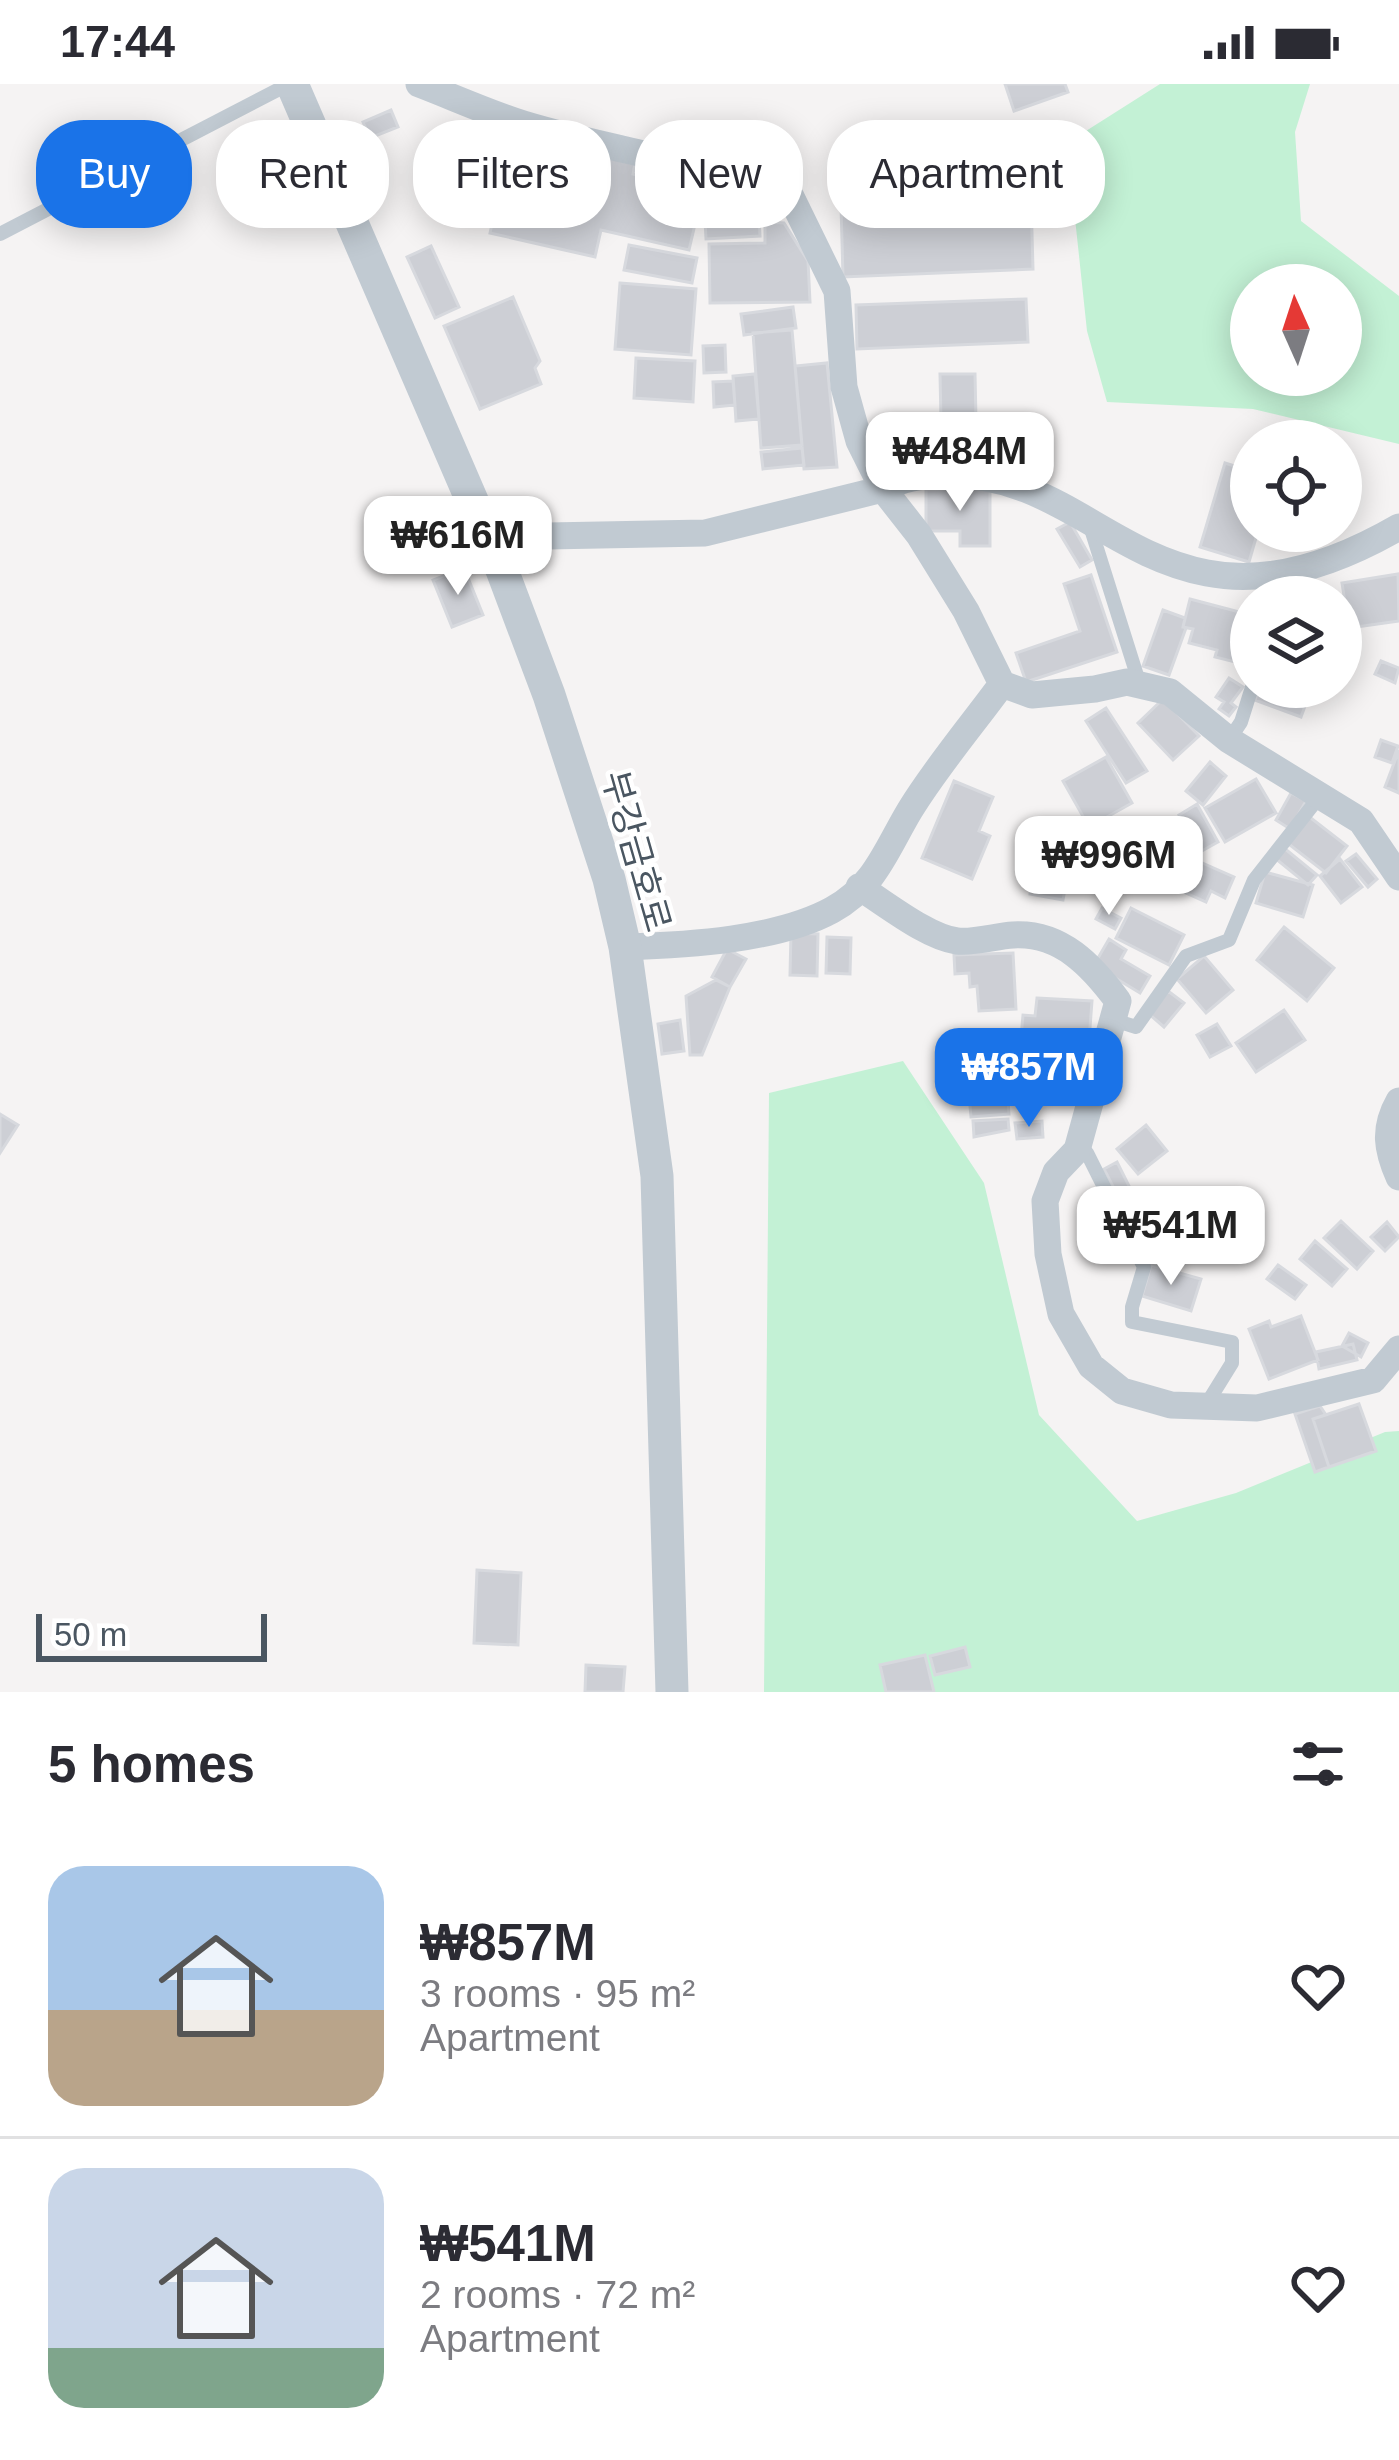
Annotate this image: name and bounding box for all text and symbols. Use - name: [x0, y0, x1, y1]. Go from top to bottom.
- text: 17:44: [60, 16, 175, 67]
- chip: Buy: [36, 120, 192, 228]
- chip: Rent: [216, 120, 389, 228]
- chip: Filters: [413, 120, 611, 228]
- chip: New: [635, 120, 803, 228]
- chip: Apartment: [827, 120, 1105, 228]
- north arrow: [1230, 264, 1362, 396]
- map controls: [1230, 264, 1362, 708]
- pin: ₩484M: [876, 412, 1044, 514]
- button: locate: [1230, 420, 1362, 552]
- text: ₩484M: [893, 429, 1027, 472]
- pin: ₩616M: [374, 496, 542, 598]
- text: ₩616M: [391, 513, 525, 556]
- button: layers: [1230, 576, 1362, 708]
- street label: 부강금호로: [594, 766, 679, 936]
- pin: ₩996M: [1025, 816, 1193, 918]
- text: ₩996M: [1042, 833, 1176, 876]
- pin: ₩857M: [945, 1028, 1113, 1130]
- text: ₩857M: [962, 1045, 1096, 1088]
- pin: ₩541M: [1087, 1186, 1255, 1288]
- text: ₩541M: [1104, 1203, 1238, 1246]
- scale bar: [36, 1608, 267, 1661]
- text: 50 m: [54, 1616, 127, 1653]
- icon: filters: [1285, 1731, 1351, 1797]
- text: 5 homes: [48, 1736, 255, 1793]
- icon: home: [144, 1914, 288, 2058]
- text: ₩857M: [420, 1914, 596, 1971]
- icon: heart: [1285, 1953, 1351, 2019]
- text: 3 rooms · 95 m²: [420, 1972, 695, 2015]
- text: Apartment: [420, 2016, 600, 2059]
- text: ₩541M: [420, 2215, 596, 2272]
- icon: home: [144, 2216, 288, 2360]
- icon: heart: [1285, 2255, 1351, 2321]
- text: 2 rooms · 72 m²: [420, 2273, 695, 2316]
- text: Apartment: [420, 2317, 600, 2360]

